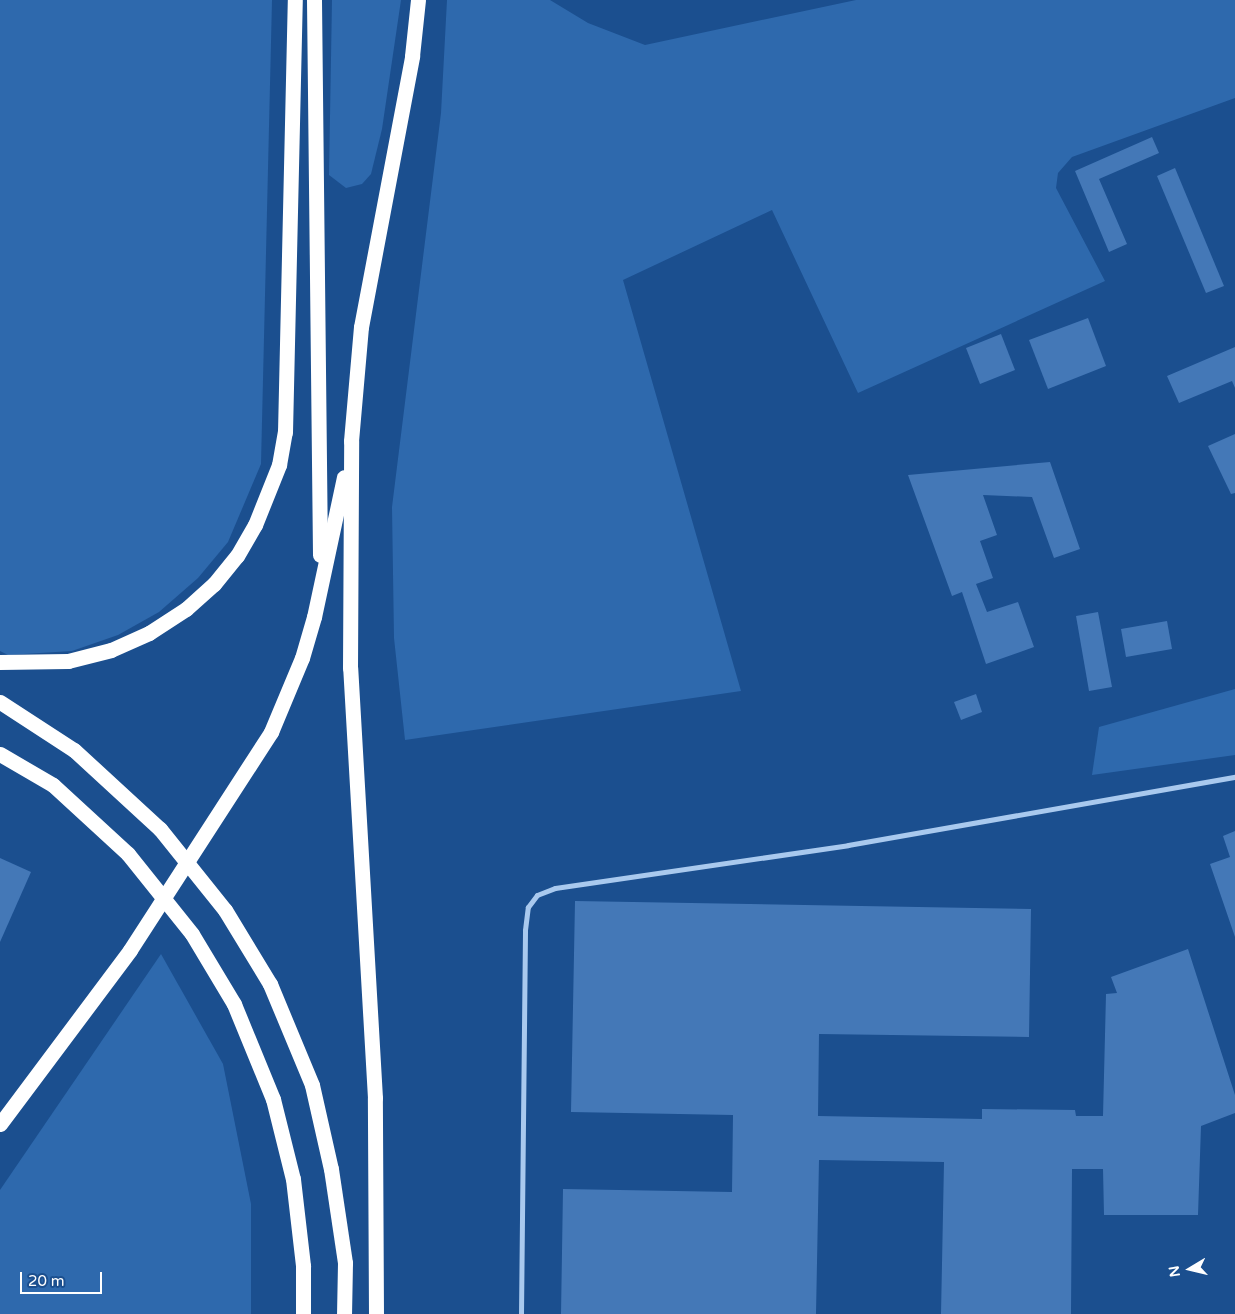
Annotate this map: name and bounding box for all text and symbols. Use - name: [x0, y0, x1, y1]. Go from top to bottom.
- north arrow: [1165, 1244, 1215, 1294]
- scale bar: [22, 1262, 105, 1294]
- text: N: [1165, 1265, 1184, 1278]
- text: 20 m: [28, 1272, 65, 1290]

